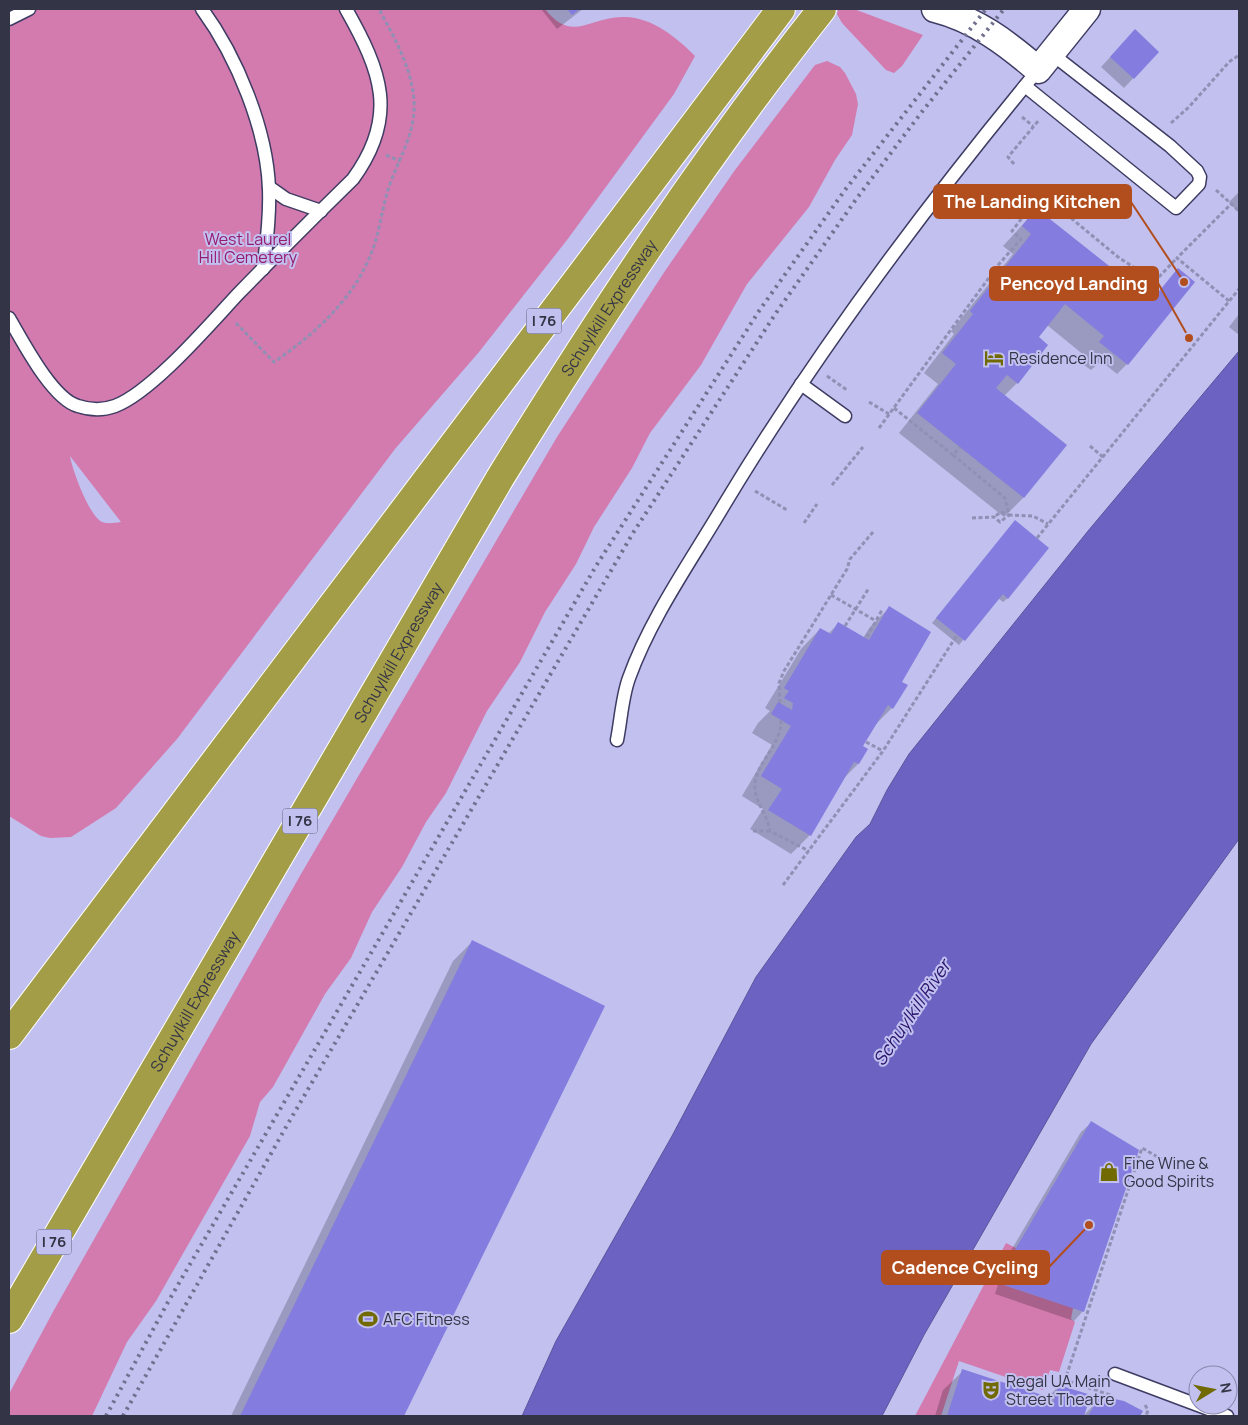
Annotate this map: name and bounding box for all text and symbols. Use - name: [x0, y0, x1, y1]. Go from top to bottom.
- callout: The Landing Kitchen: [934, 185, 1131, 218]
- text: The Landing Kitchen: [943, 189, 1121, 213]
- park label: West Laurel Hill Cemetery: [199, 228, 298, 268]
- street label: Schuylkill Expressway: [556, 234, 662, 380]
- callout: Pencoyd Landing: [990, 267, 1158, 300]
- text: Pencoyd Landing: [1000, 271, 1148, 295]
- road number: I 76: [526, 308, 562, 334]
- hotel icon: Residence Inn: [983, 347, 1005, 369]
- place label: Residence Inn: [1009, 347, 1113, 369]
- street label: Schuylkill Expressway: [349, 577, 448, 727]
- road number: I 76: [282, 808, 318, 834]
- street label: Schuylkill Expressway: [145, 926, 245, 1076]
- water label: Schuylkill River: [867, 953, 957, 1070]
- place label: Fine Wine & Good Spirits: [1124, 1152, 1214, 1192]
- shop icon: Fine Wine & Good Spirits: [1098, 1161, 1120, 1183]
- road number: I 76: [36, 1230, 72, 1254]
- callout: Cadence Cycling: [882, 1251, 1049, 1284]
- text: Cadence Cycling: [892, 1255, 1038, 1279]
- sports icon: AFC Fitness: [357, 1308, 379, 1330]
- place label: AFC Fitness: [383, 1308, 470, 1330]
- north arrow: [1188, 1365, 1238, 1415]
- place label: Regal UA Main Street Theatre: [1006, 1370, 1115, 1410]
- theatre icon: Regal UA Main Street Theatre: [980, 1379, 1002, 1401]
- text: N: [1216, 1381, 1237, 1394]

